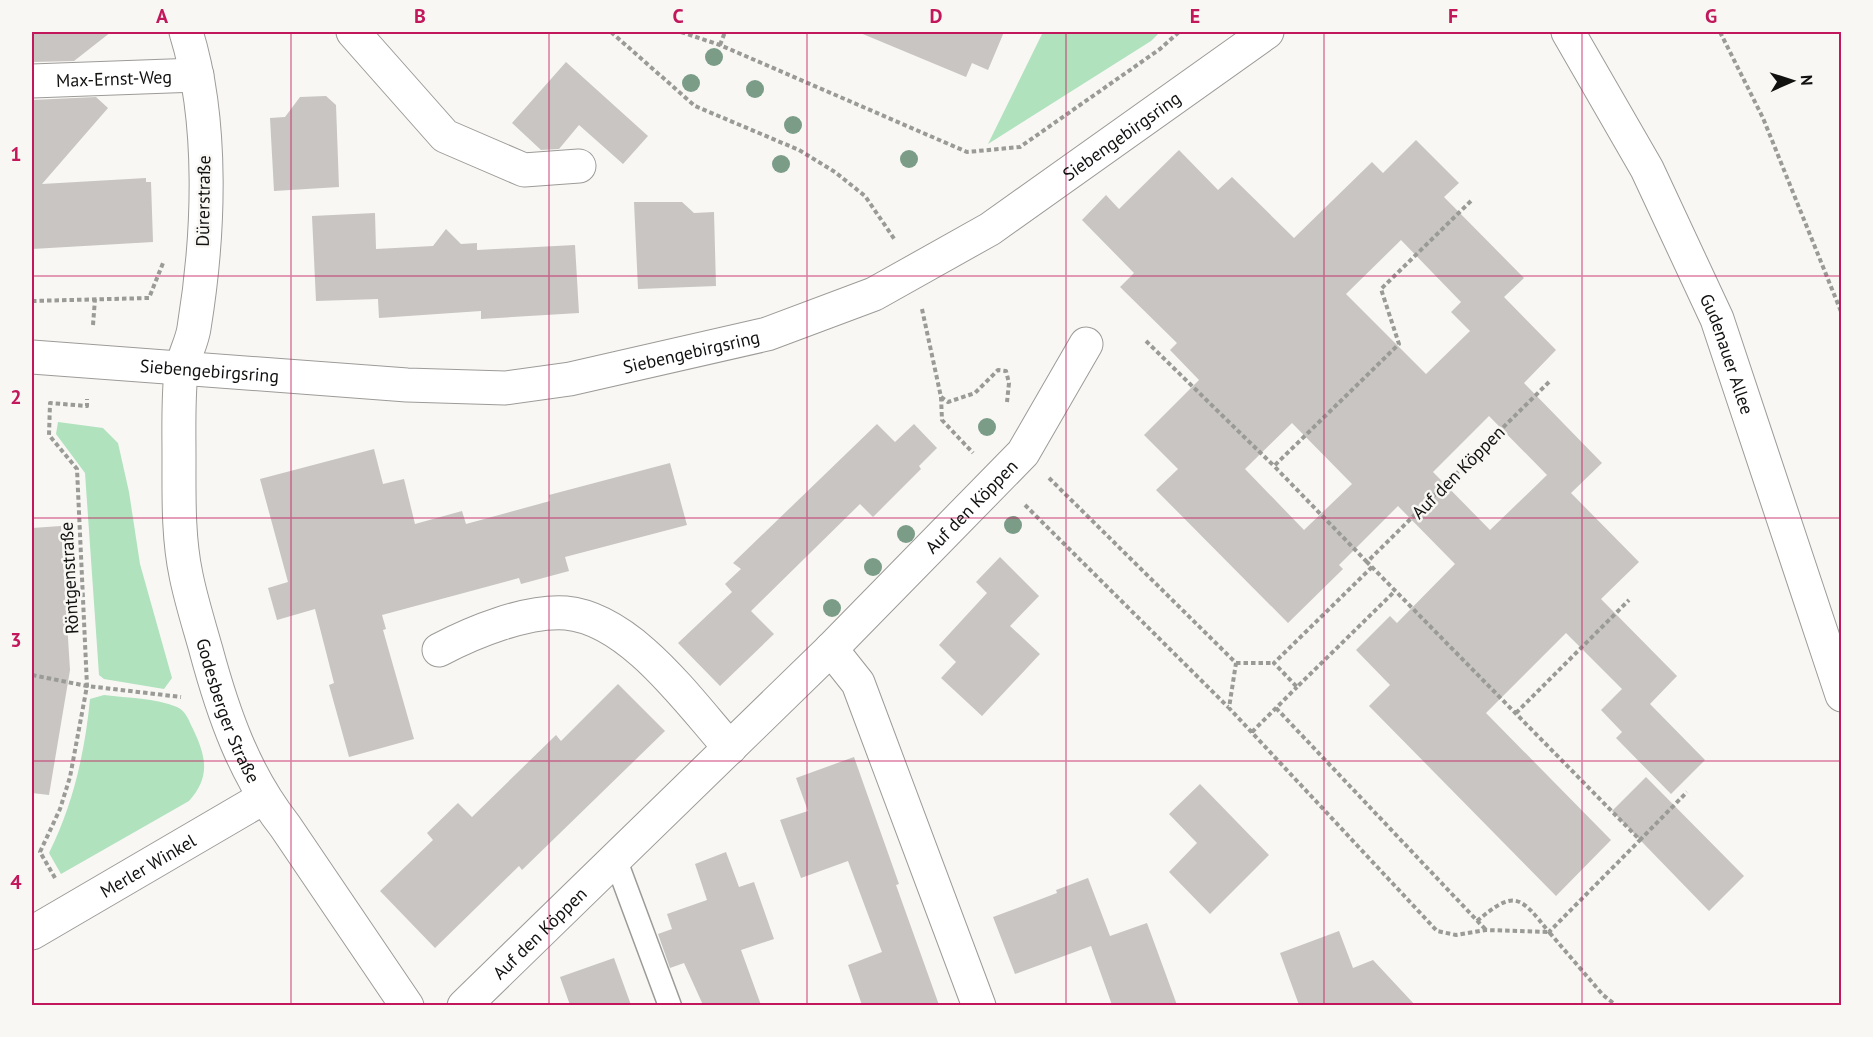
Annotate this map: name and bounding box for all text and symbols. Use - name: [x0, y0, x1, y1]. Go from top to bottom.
- text: A: [156, 3, 169, 29]
- text: B: [414, 3, 426, 29]
- text: C: [672, 3, 684, 29]
- text: D: [930, 3, 943, 29]
- text: E: [1190, 3, 1200, 29]
- text: F: [1448, 3, 1458, 29]
- text: G: [1705, 3, 1717, 29]
- north arrow: [1762, 51, 1822, 111]
- street label: Max-Ernst-Weg: [55, 64, 172, 92]
- text: N: [1797, 74, 1817, 86]
- street label: Siebengebirgsring: [1058, 86, 1185, 185]
- text: 1: [10, 141, 22, 167]
- street label: Dürerstraße: [191, 155, 215, 247]
- street label: Gudenauer Allee: [1695, 290, 1759, 417]
- street label: Siebengebirgsring: [621, 325, 762, 378]
- street label: Siebengebirgsring: [139, 354, 280, 387]
- text: 2: [10, 384, 22, 410]
- street label: Auf den Köppen: [1407, 421, 1509, 523]
- street label: Auf den Köppen: [920, 454, 1022, 558]
- street label: Röntgenstraße: [55, 521, 83, 635]
- text: 3: [10, 627, 22, 653]
- street label: Godesberger Straße: [192, 635, 266, 787]
- street label: Merler Winkel: [96, 828, 200, 902]
- text: 4: [10, 869, 22, 895]
- street label: Auf den Köppen: [487, 882, 591, 984]

